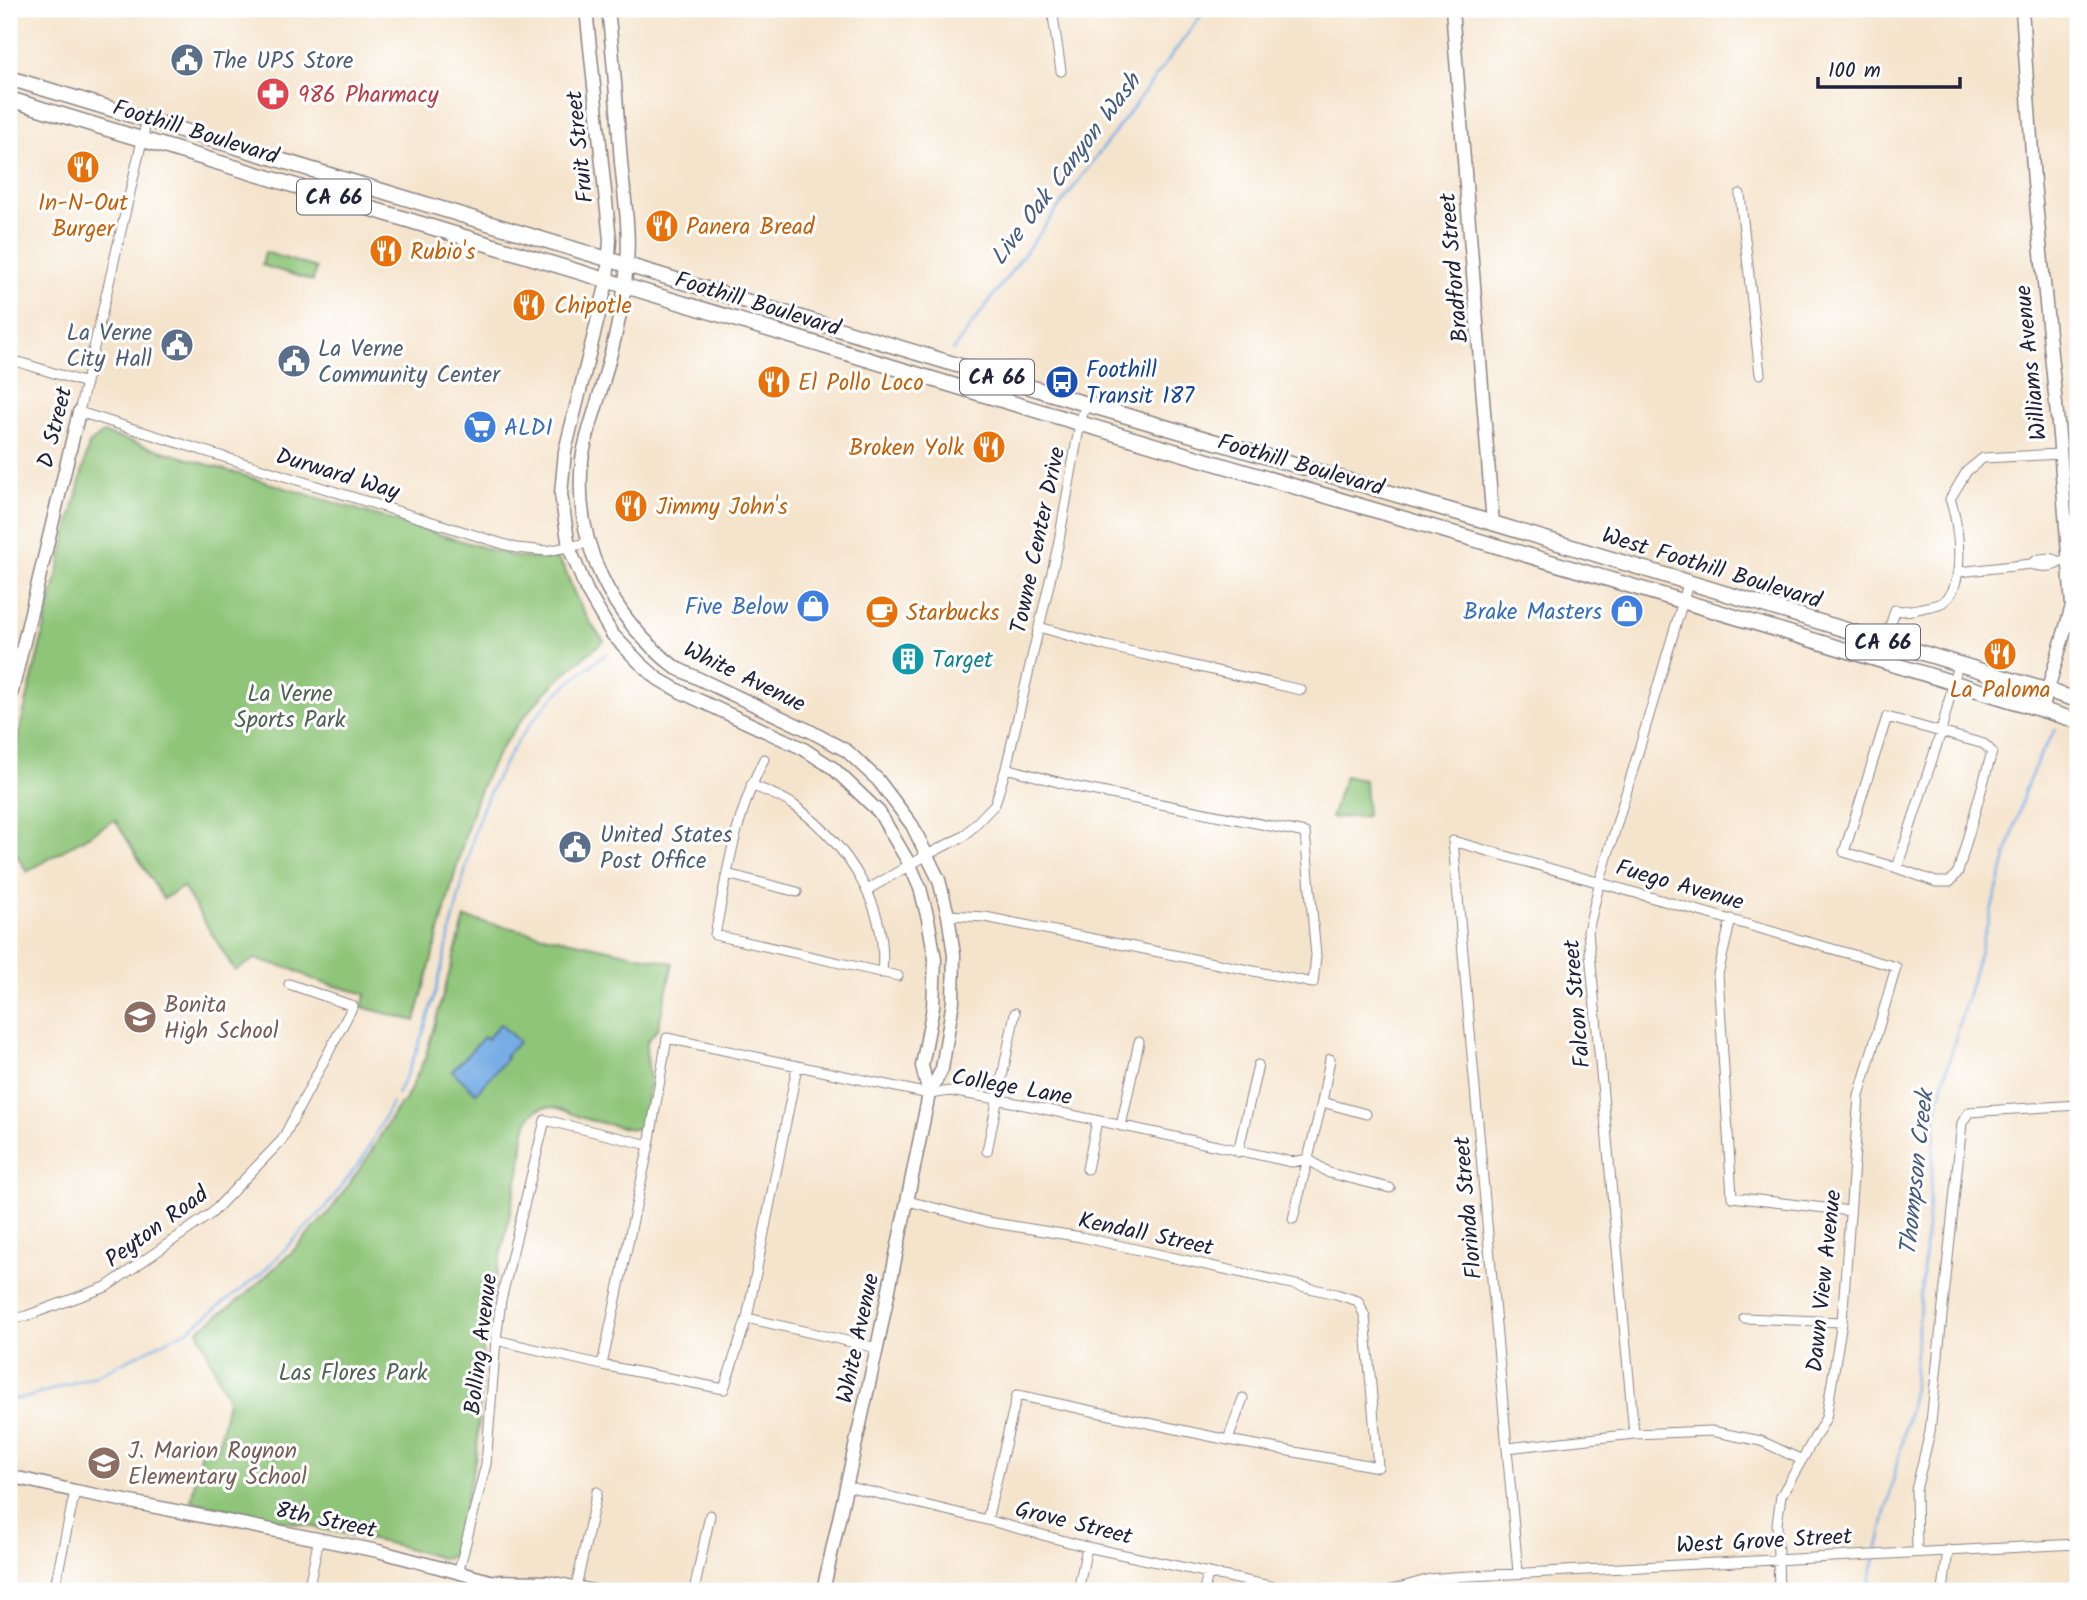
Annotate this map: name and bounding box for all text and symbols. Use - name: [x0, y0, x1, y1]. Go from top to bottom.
- public building icon: The UPS Store: [168, 41, 206, 79]
- place label: The UPS Store: [212, 44, 353, 80]
- scale bar: [1818, 46, 1959, 90]
- text: 100 m: [1828, 55, 1881, 88]
- water label: Live Oak Canyon Wash: [981, 64, 1153, 274]
- pharmacy icon: 986 Pharmacy: [254, 75, 292, 113]
- place label: 986 Pharmacy: [298, 78, 439, 114]
- street label: Fruit Street: [557, 88, 605, 205]
- street label: Foothill Boulevard: [108, 91, 283, 175]
- restaurant icon: In-N-Out Burger: [64, 148, 102, 186]
- road number: CA 66: [297, 180, 371, 214]
- place label: In-N-Out Burger: [38, 186, 129, 248]
- street label: Bradford Street: [1430, 190, 1479, 344]
- restaurant icon: Panera Bread: [643, 207, 681, 245]
- place label: Panera Bread: [686, 210, 815, 246]
- restaurant icon: Rubio's: [367, 232, 405, 270]
- place label: Rubio's: [410, 235, 476, 271]
- street label: Foothill Boulevard: [670, 263, 845, 347]
- street label: Williams Avenue: [2006, 283, 2058, 442]
- restaurant icon: Chipotle: [510, 286, 548, 324]
- place label: Chipotle: [554, 289, 632, 325]
- place label: La Verne City Hall: [66, 316, 152, 378]
- public building icon: La Verne City Hall: [158, 326, 196, 364]
- place label: La Verne Community Center: [318, 332, 501, 394]
- public building icon: La Verne Community Center: [275, 342, 313, 380]
- place label: Foothill Transit 187: [1086, 353, 1195, 415]
- road number: CA 66: [960, 360, 1034, 394]
- restaurant icon: El Pollo Loco: [755, 363, 793, 401]
- bus stop icon: Foothill Transit 187: [1043, 363, 1081, 401]
- place label: El Pollo Loco: [798, 366, 924, 402]
- street label: D Street: [29, 382, 84, 472]
- supermarket icon: ALDI: [461, 408, 499, 446]
- place label: ALDI: [504, 411, 553, 447]
- street label: Foothill Boulevard: [1213, 425, 1388, 507]
- restaurant icon: Broken Yolk: [970, 428, 1008, 466]
- place label: Broken Yolk: [849, 431, 964, 467]
- street label: Durward Way: [271, 439, 404, 511]
- street label: Towne Center Drive: [1002, 444, 1076, 637]
- restaurant icon: Jimmy John's: [612, 487, 650, 525]
- place label: Jimmy John's: [656, 490, 788, 526]
- street label: West Foothill Boulevard: [1597, 518, 1826, 620]
- shop icon: Five Below: [794, 587, 832, 625]
- place label: Five Below: [685, 590, 789, 626]
- shop icon: Brake Masters: [1608, 592, 1646, 630]
- cafe icon: Starbucks: [863, 593, 901, 631]
- place label: Brake Masters: [1463, 595, 1602, 631]
- place label: Starbucks: [906, 596, 1000, 632]
- road number: CA 66: [1846, 624, 1920, 660]
- street label: White Avenue: [677, 633, 811, 723]
- restaurant icon: La Paloma: [1981, 635, 2019, 673]
- building icon: Target: [889, 640, 927, 678]
- place label: Target: [932, 643, 994, 679]
- place label: La Paloma: [1950, 673, 2051, 709]
- park label: La Verne Sports Park: [235, 677, 346, 739]
- place label: United States Post Office: [600, 818, 733, 880]
- public building icon: United States Post Office: [556, 828, 594, 866]
- street label: Fuego Avenue: [1611, 850, 1748, 921]
- street label: Falcon Street: [1554, 937, 1602, 1070]
- place label: Bonita High School: [164, 988, 279, 1050]
- school or university icon: Bonita High School: [121, 998, 159, 1036]
- street label: College Lane: [948, 1060, 1075, 1116]
- water label: Thompson Creek: [1889, 1085, 1946, 1258]
- street label: Florinda Street: [1445, 1134, 1493, 1281]
- street label: Peyton Road: [98, 1177, 217, 1278]
- street label: Dawn View Avenue: [1798, 1188, 1852, 1374]
- street label: Kendall Street: [1075, 1203, 1218, 1267]
- street label: White Avenue: [828, 1270, 890, 1407]
- street label: Bolling Avenue: [455, 1272, 508, 1417]
- park label: Las Flores Park: [278, 1356, 428, 1392]
- place label: J. Marion Roynon Elementary School: [128, 1434, 307, 1496]
- school or university icon: J. Marion Roynon Elementary School: [85, 1444, 123, 1482]
- street label: Grove Street: [1011, 1492, 1137, 1556]
- street label: 8th Street: [272, 1493, 381, 1549]
- street label: West Grove Street: [1675, 1519, 1854, 1565]

